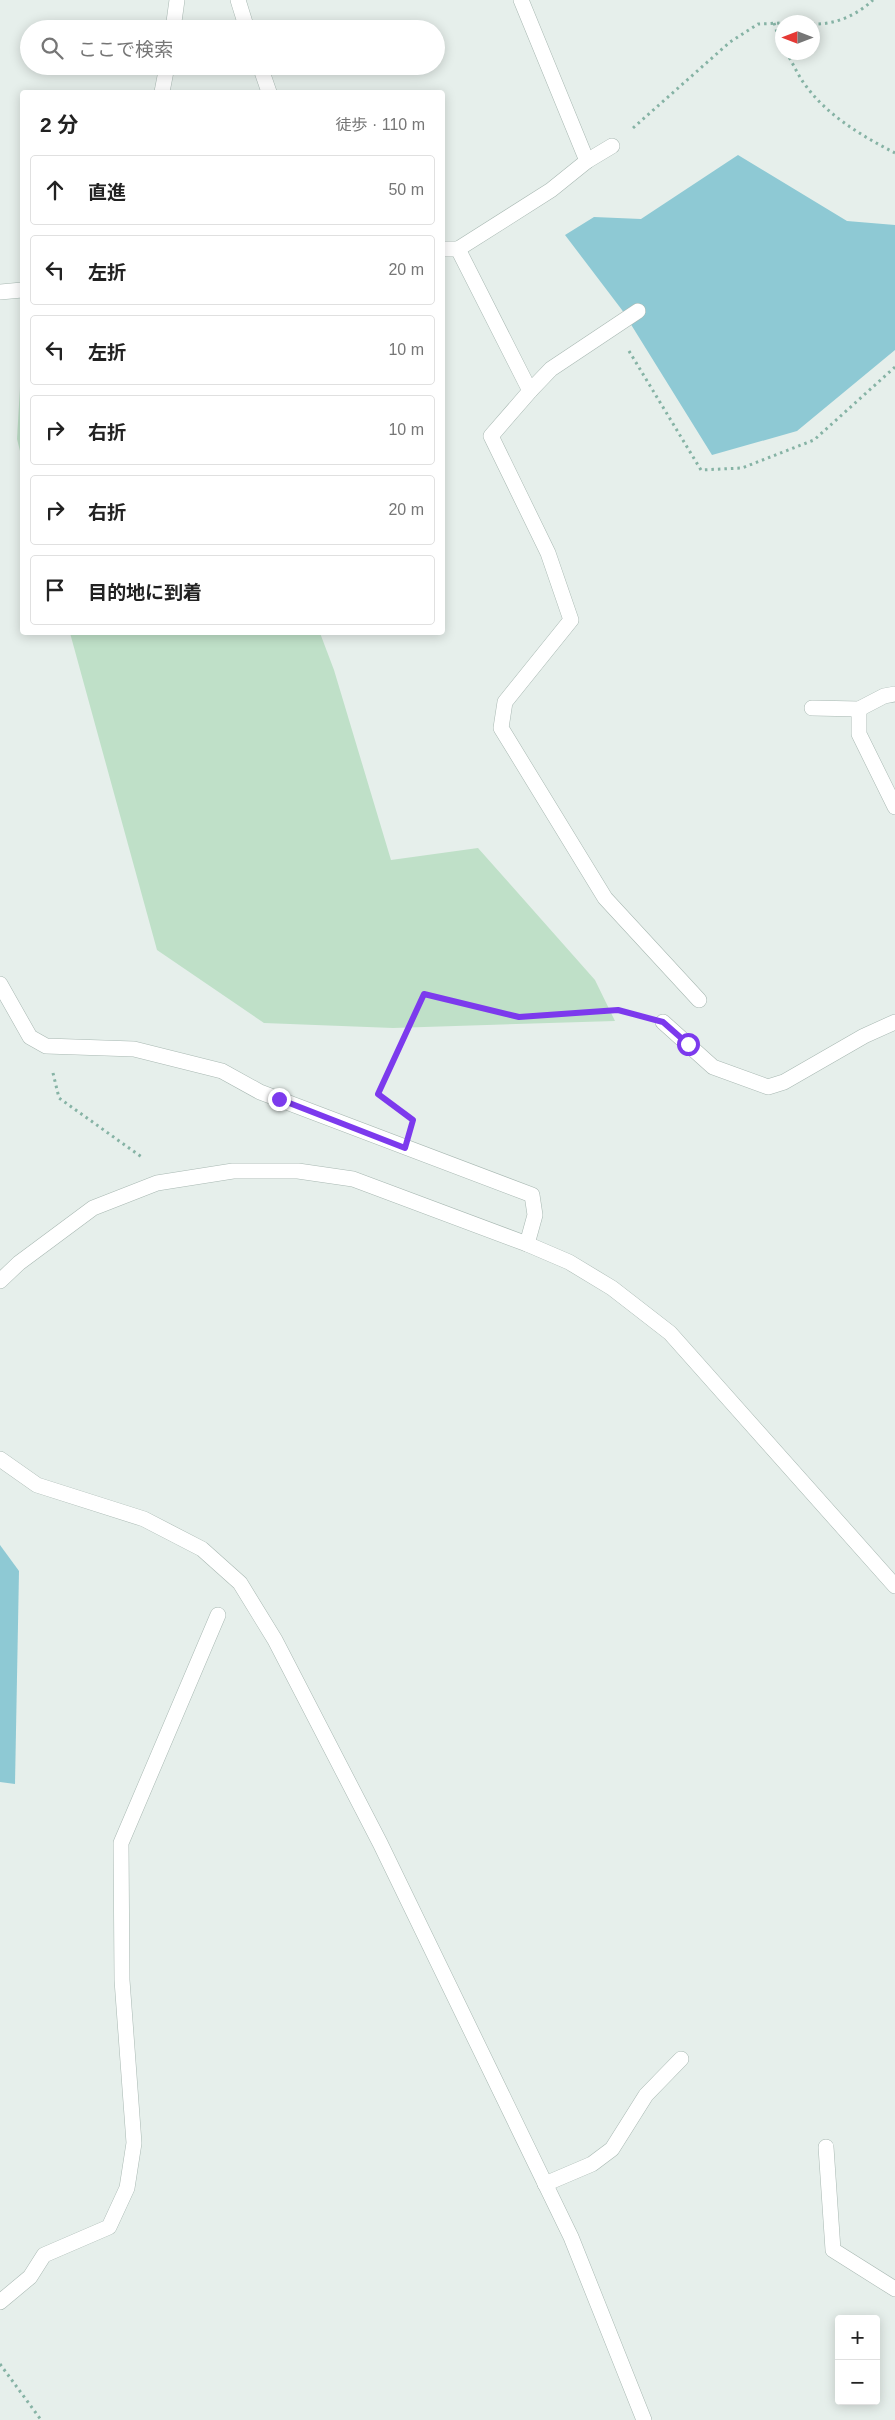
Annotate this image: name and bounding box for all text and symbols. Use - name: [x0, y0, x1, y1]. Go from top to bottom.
- north arrow: [775, 15, 820, 60]
- search box: [20, 20, 445, 75]
- icon: search: [38, 34, 66, 62]
- text: ここで検索: [78, 39, 173, 60]
- text: 2 分: [40, 113, 79, 136]
- text: 徒歩 · 110 m: [335, 116, 425, 133]
- icon: ahead: [41, 176, 69, 204]
- text: 50 m: [388, 181, 424, 198]
- text: 直進: [88, 182, 126, 203]
- icon: left: [41, 256, 69, 284]
- text: 20 m: [388, 261, 424, 278]
- text: 左折: [88, 262, 126, 283]
- icon: left: [41, 336, 69, 364]
- text: 10 m: [388, 341, 424, 358]
- text: 左折: [88, 342, 126, 363]
- icon: right: [41, 416, 69, 444]
- text: 10 m: [388, 421, 424, 438]
- text: 右折: [88, 422, 126, 443]
- icon: right: [41, 496, 69, 524]
- text: 20 m: [388, 501, 424, 518]
- text: 右折: [88, 502, 126, 523]
- icon: arrive: [41, 576, 69, 604]
- text: 目的地に到着: [88, 582, 202, 603]
- route start: [677, 1033, 700, 1056]
- route end: [268, 1088, 291, 1111]
- map controls: [835, 2315, 880, 2405]
- button: +: [835, 2315, 880, 2360]
- button: −: [835, 2360, 880, 2405]

